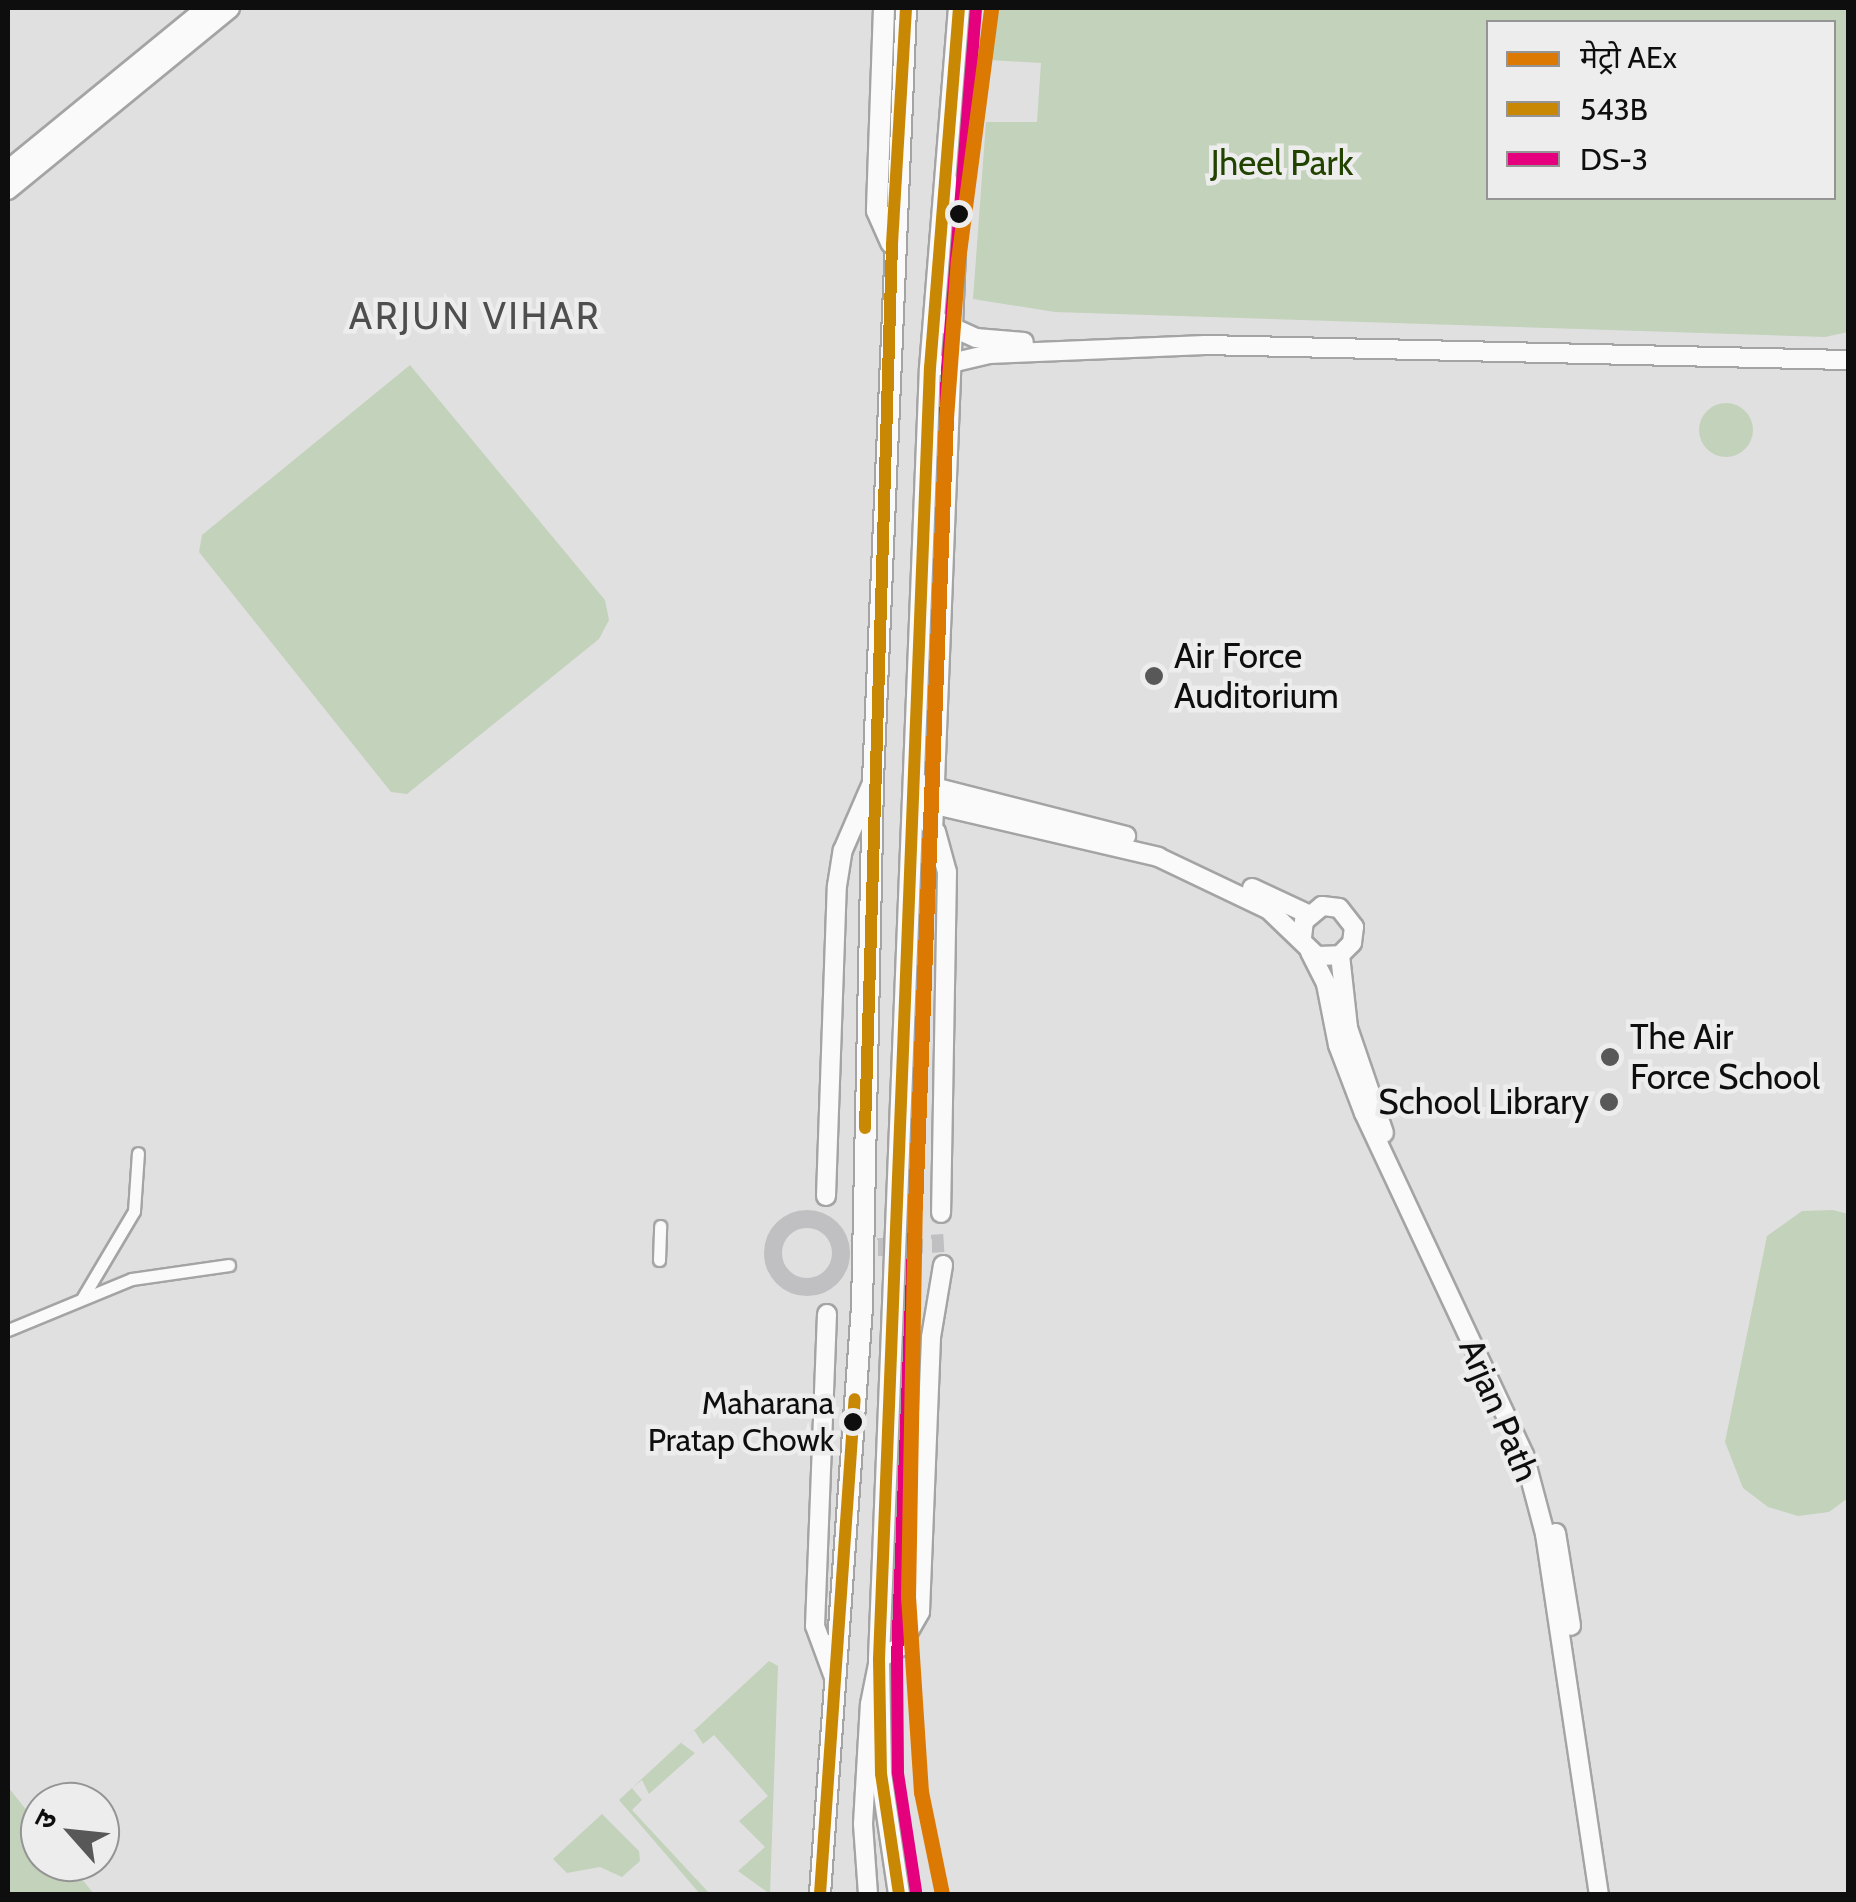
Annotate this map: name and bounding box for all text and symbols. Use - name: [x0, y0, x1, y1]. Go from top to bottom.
- legend: [1486, 20, 1836, 200]
- text: मेट्रो AEx: [1580, 39, 1677, 76]
- text: 543B: [1580, 91, 1648, 128]
- text: DS-3: [1580, 141, 1648, 178]
- park label: Jheel Park: [1211, 142, 1353, 184]
- unlabelled marker: [949, 204, 969, 224]
- district label: ARJUN VIHAR: [349, 293, 601, 339]
- place label: Air Force Auditorium: [1174, 635, 1339, 717]
- marker: Air Force Auditorium: [1143, 665, 1165, 687]
- place label: The Air Force School: [1630, 1016, 1820, 1098]
- marker: The Air Force School: [1599, 1046, 1621, 1068]
- place label: School Library: [1378, 1081, 1589, 1123]
- marker: School Library: [1598, 1091, 1620, 1113]
- street label: Arjan Path: [1450, 1332, 1548, 1488]
- place label: Maharana Pratap Chowk: [648, 1385, 834, 1460]
- marker: Maharana Pratap Chowk: [843, 1412, 863, 1432]
- north arrow: [20, 1782, 120, 1882]
- text: उ: [26, 1804, 64, 1834]

